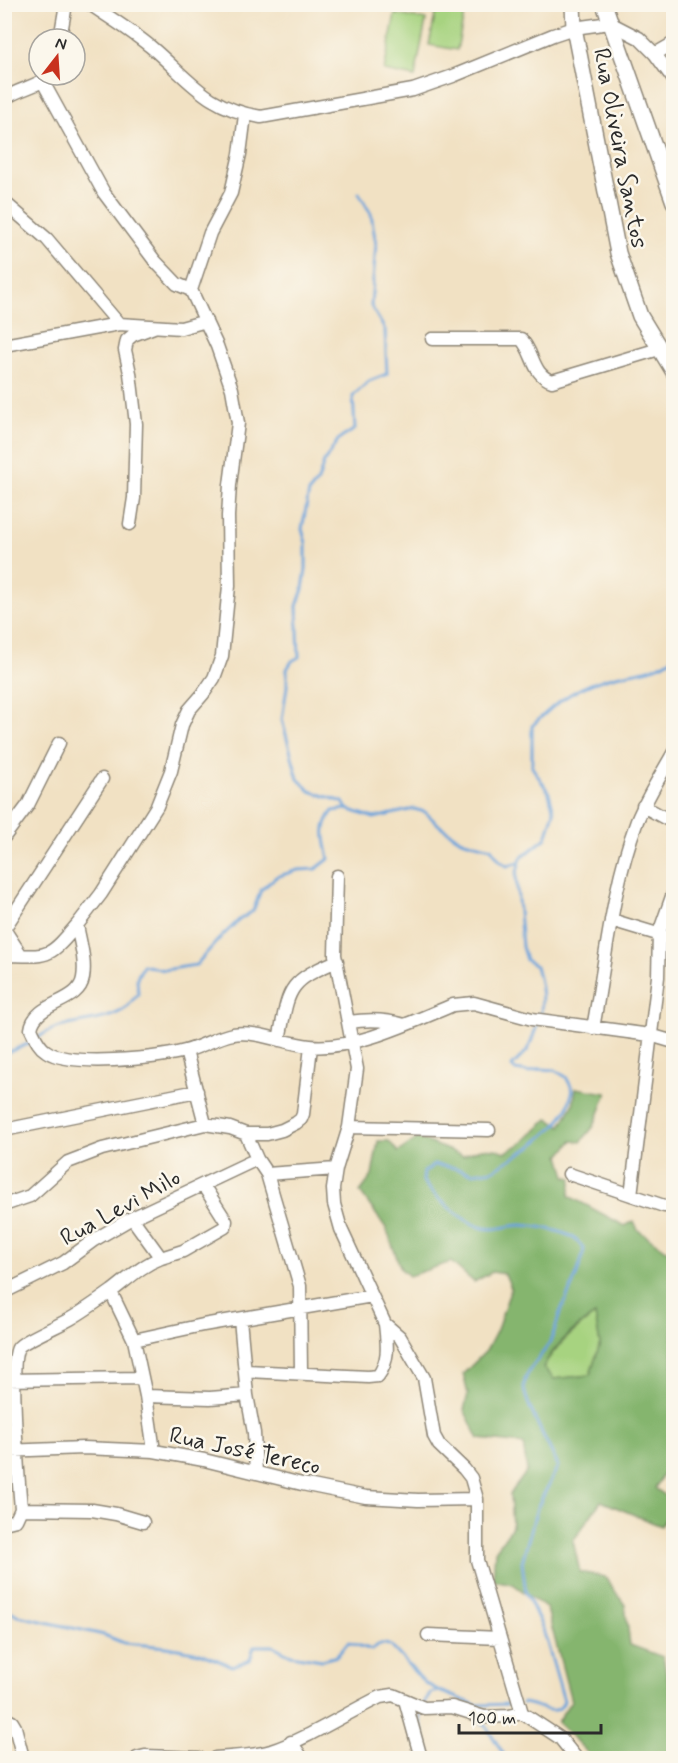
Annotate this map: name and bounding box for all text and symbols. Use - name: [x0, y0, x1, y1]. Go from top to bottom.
- north arrow: [27, 27, 87, 87]
- text: N: [53, 32, 69, 56]
- street label: Rua Oliveira Santos: [585, 46, 654, 251]
- street label: Rua Levi Milo: [55, 1162, 186, 1254]
- street label: Rua José Tereco: [166, 1420, 323, 1483]
- scale bar: [459, 1697, 602, 1735]
- text: 100 m: [468, 1707, 516, 1731]

